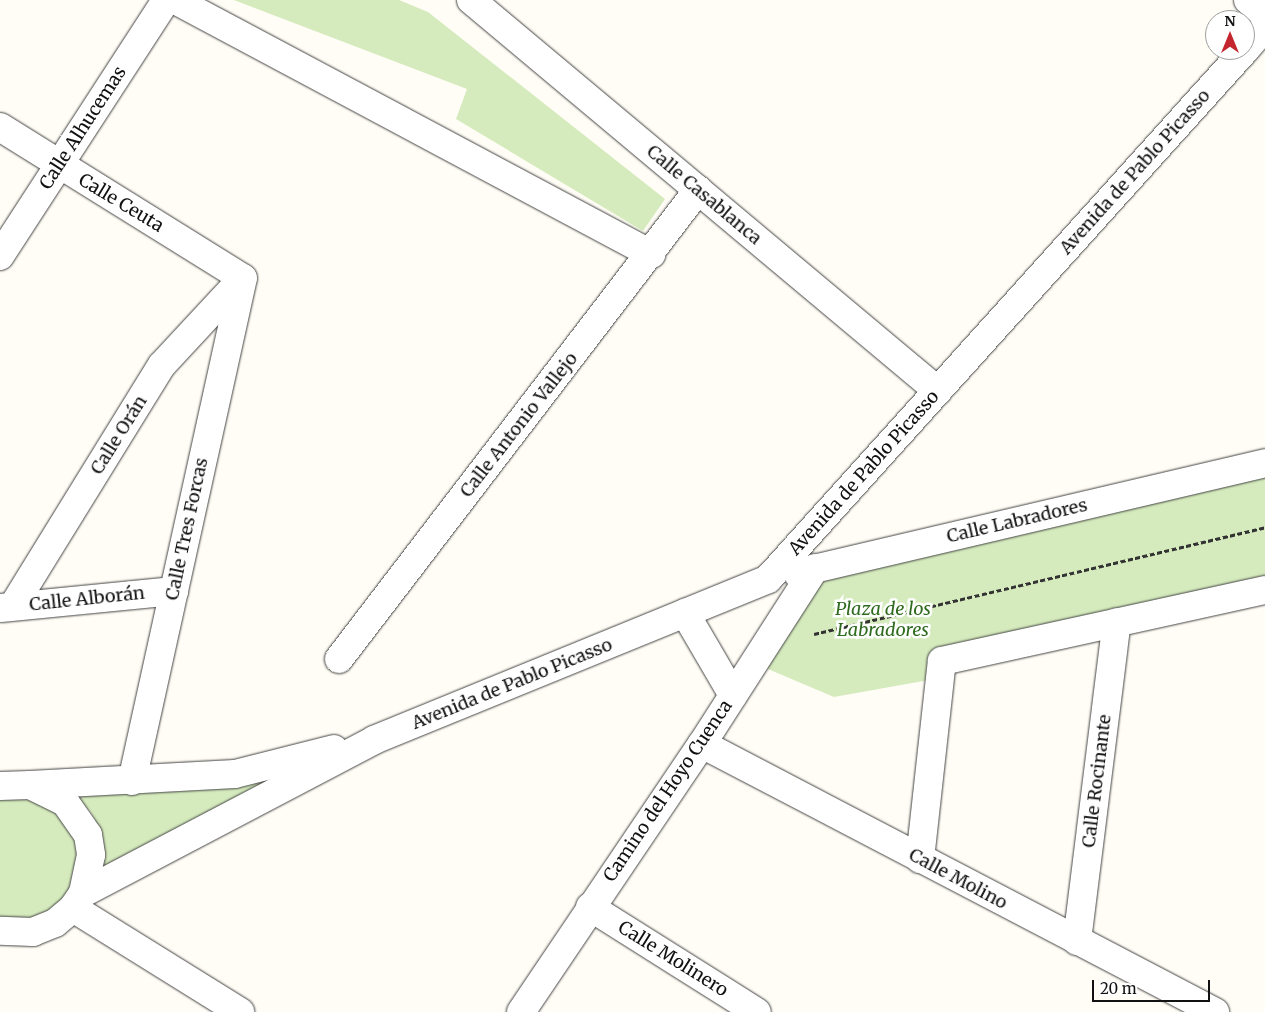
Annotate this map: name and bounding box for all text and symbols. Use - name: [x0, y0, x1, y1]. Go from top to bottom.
- north arrow: [1205, 10, 1255, 60]
- text: N: [1224, 12, 1236, 30]
- street label: Calle Alhucemas: [35, 62, 131, 194]
- street label: Avenida de Pablo Picasso: [1055, 85, 1215, 259]
- street label: Calle Casablanca: [642, 141, 766, 249]
- street label: Calle Ceuta: [75, 169, 167, 237]
- street label: Calle Antonio Vallejo: [456, 348, 582, 502]
- street label: Avenida de Pablo Picasso: [784, 386, 944, 560]
- street label: Calle Orán: [86, 392, 152, 478]
- street label: Calle Tres Forcas: [161, 456, 213, 602]
- street label: Calle Labradores: [945, 494, 1089, 548]
- street label: Calle Alborán: [28, 582, 146, 616]
- park label: Plaza de los Labradores: [835, 599, 931, 642]
- street label: Avenida de Pablo Picasso: [409, 634, 615, 734]
- street label: Camino del Hoyo Cuenca: [599, 696, 737, 886]
- street label: Calle Rocinante: [1078, 713, 1116, 849]
- street label: Calle Molino: [905, 844, 1011, 914]
- street label: Calle Molinero: [614, 917, 732, 1001]
- scale bar: [1095, 970, 1212, 1002]
- text: 20 m: [1100, 979, 1137, 998]

